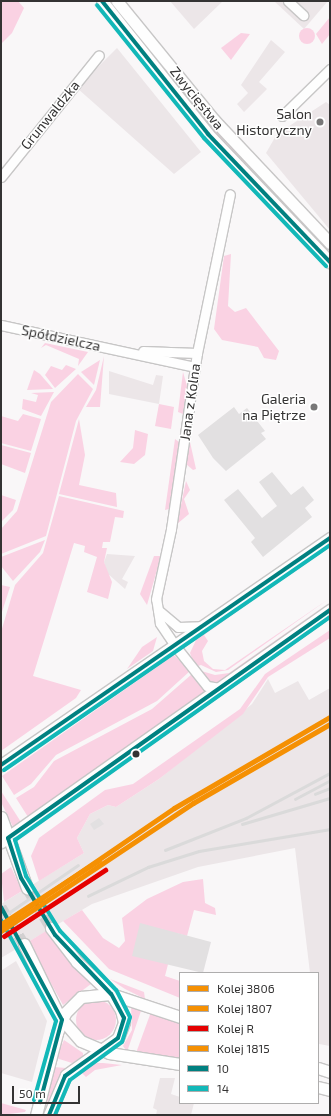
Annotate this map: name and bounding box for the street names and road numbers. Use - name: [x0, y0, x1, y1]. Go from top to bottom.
- street label: Zwycięstwa: [167, 63, 227, 133]
- street label: Grunwaldzka: [17, 77, 83, 153]
- street label: Spółdzielcza: [20, 321, 102, 355]
- street label: Jana z Kolna: [176, 362, 204, 442]

